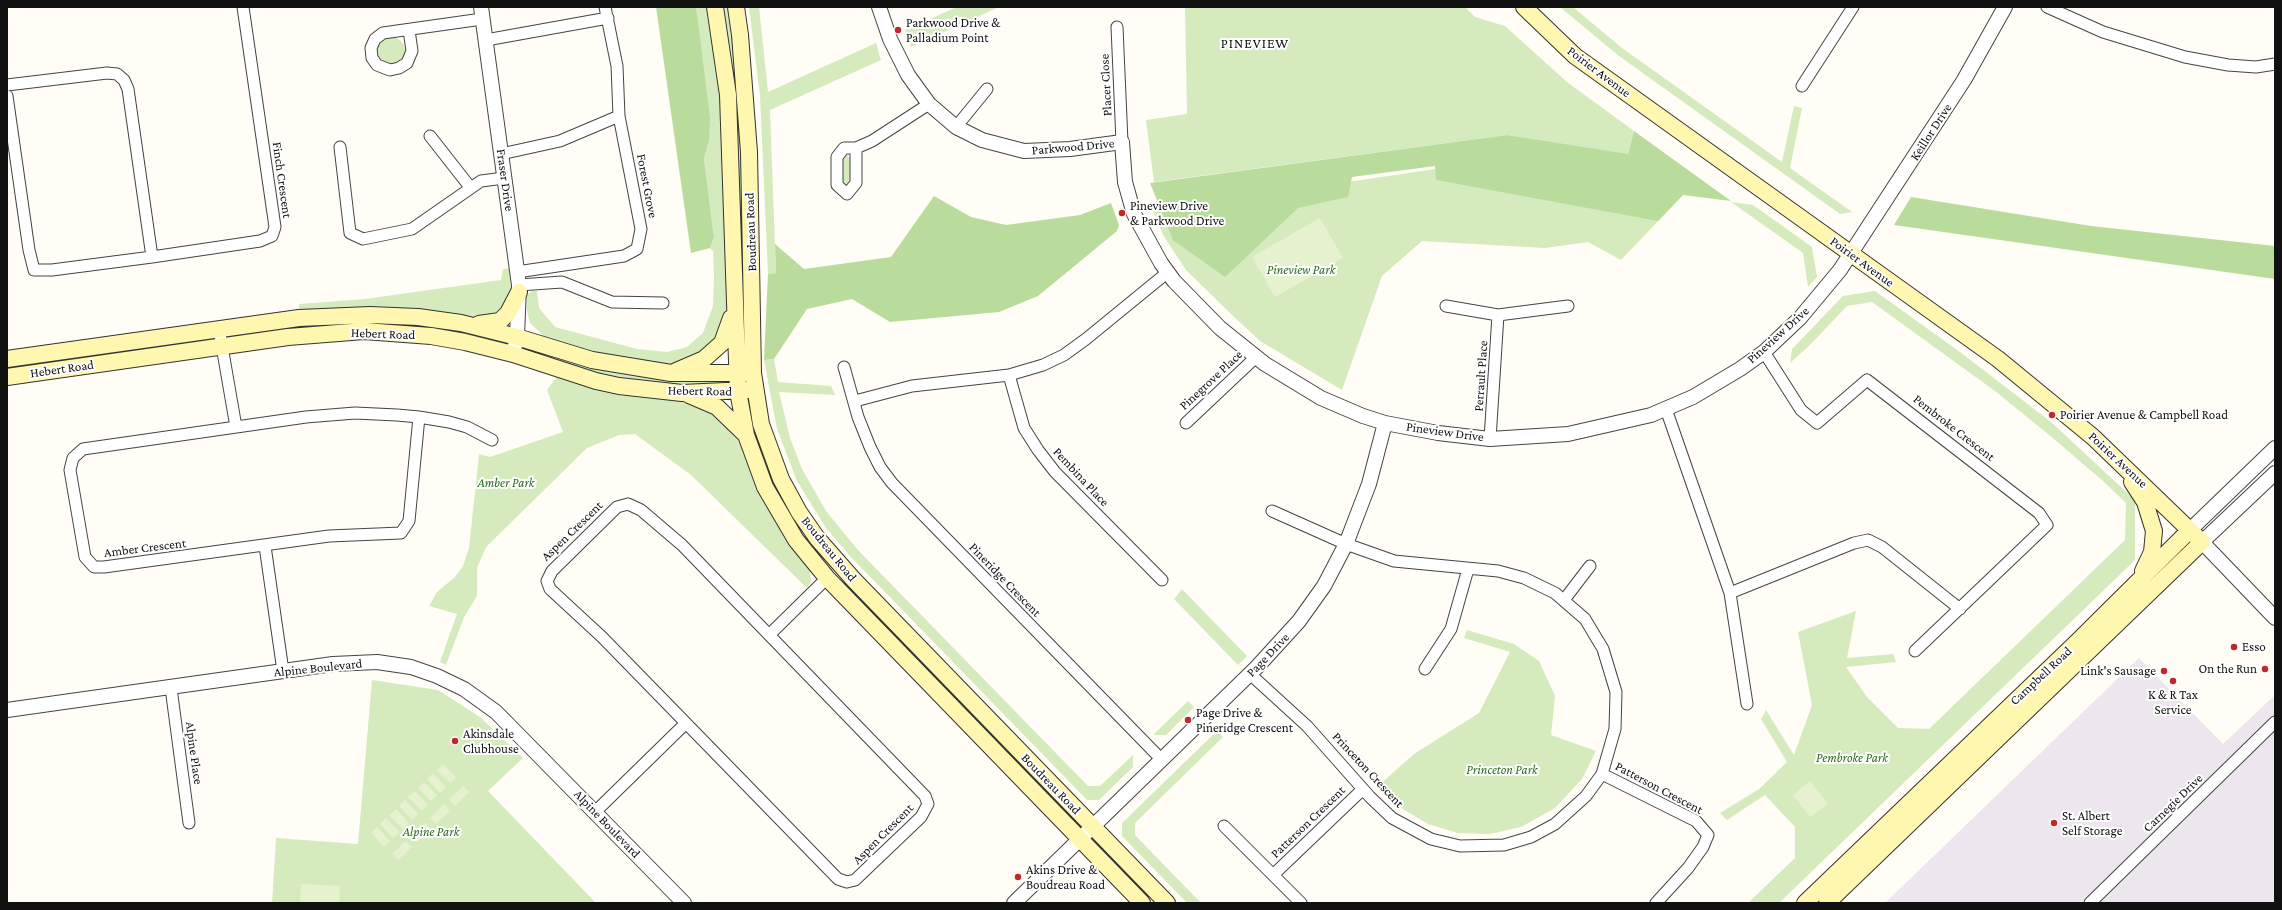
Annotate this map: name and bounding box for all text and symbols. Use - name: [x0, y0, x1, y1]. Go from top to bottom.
- place label: Parkwood Drive & Palladium Point: [906, 15, 1000, 46]
- marker: Parkwood Drive & Palladium Point: [893, 25, 903, 35]
- district label: PINEVIEW: [1221, 36, 1289, 52]
- street label: Poirier Avenue: [1564, 43, 1634, 101]
- street label: Placer Close: [1097, 53, 1115, 117]
- street label: Keillor Drive: [1907, 100, 1955, 164]
- street label: Parkwood Drive: [1031, 136, 1115, 158]
- street label: Finch Crescent: [269, 141, 295, 219]
- street label: Fraser Drive: [493, 148, 517, 212]
- street label: Forest Grove: [633, 153, 661, 219]
- street label: Boudreau Road: [742, 192, 760, 272]
- place label: Pineview Drive & Parkwood Drive: [1130, 198, 1224, 229]
- marker: Pineview Drive & Parkwood Drive: [1117, 208, 1127, 218]
- street label: Poirier Avenue: [1827, 234, 1897, 290]
- park label: Pineview Park: [1267, 262, 1335, 278]
- street label: Pineview Drive: [1744, 303, 1812, 367]
- street label: Hebert Road: [351, 325, 415, 343]
- street label: Perrault Place: [1471, 340, 1491, 412]
- street label: Pinegrove Place: [1176, 347, 1246, 413]
- street label: Hebert Road: [29, 357, 95, 381]
- street label: Hebert Road: [668, 383, 732, 399]
- street label: Pembroke Crescent: [1910, 391, 1998, 465]
- place label: Poirier Avenue & Campbell Road: [2060, 407, 2228, 423]
- marker: Poirier Avenue & Campbell Road: [2047, 410, 2057, 420]
- street label: Pineview Drive: [1405, 419, 1485, 445]
- street label: Poirier Avenue: [2085, 429, 2151, 491]
- street label: Pembina Place: [1050, 444, 1112, 510]
- park label: Amber Park: [477, 475, 535, 491]
- street label: Aspen Crescent: [538, 498, 606, 564]
- street label: Boudreau Road: [798, 513, 860, 585]
- street label: Amber Crescent: [103, 535, 187, 561]
- street label: Pineridge Crescent: [966, 540, 1044, 620]
- street label: Page Drive: [1243, 630, 1293, 680]
- place label: Esso: [2242, 639, 2266, 655]
- marker: Esso: [2229, 642, 2239, 652]
- street label: Campbell Road: [2007, 643, 2075, 709]
- street label: Alpine Boulevard: [273, 656, 363, 680]
- place label: On the Run: [2199, 661, 2257, 677]
- place label: Link's Sausage: [2080, 663, 2156, 679]
- marker: On the Run: [2260, 664, 2270, 674]
- marker: Link's Sausage: [2159, 666, 2169, 676]
- marker: K & R Tax Service: [2168, 676, 2178, 686]
- place label: K & R Tax Service: [2148, 687, 2198, 718]
- place label: Page Drive & Pineridge Crescent: [1196, 705, 1293, 736]
- marker: Page Drive & Pineridge Crescent: [1183, 715, 1193, 725]
- street label: Alpine Place: [182, 721, 206, 785]
- place label: Akinsdale Clubhouse: [463, 726, 519, 757]
- street label: Princeton Crescent: [1329, 729, 1407, 811]
- marker: Akinsdale Clubhouse: [450, 736, 460, 746]
- street label: Boudreau Road: [1018, 750, 1084, 818]
- park label: Pembroke Park: [1816, 750, 1888, 766]
- street label: Patterson Crescent: [1612, 758, 1706, 818]
- park label: Princeton Park: [1466, 762, 1538, 778]
- street label: Carnegie Drive: [2140, 771, 2206, 835]
- street label: Patterson Crescent: [1268, 783, 1348, 861]
- street label: Alpine Boulevard: [571, 787, 643, 861]
- street label: Aspen Crescent: [849, 800, 917, 868]
- place label: St. Albert Self Storage: [2062, 808, 2123, 839]
- marker: St. Albert Self Storage: [2049, 818, 2059, 828]
- park label: Alpine Park: [403, 824, 459, 840]
- place label: Akins Drive & Boudreau Road: [1026, 862, 1105, 893]
- marker: Akins Drive & Boudreau Road: [1013, 872, 1023, 882]

